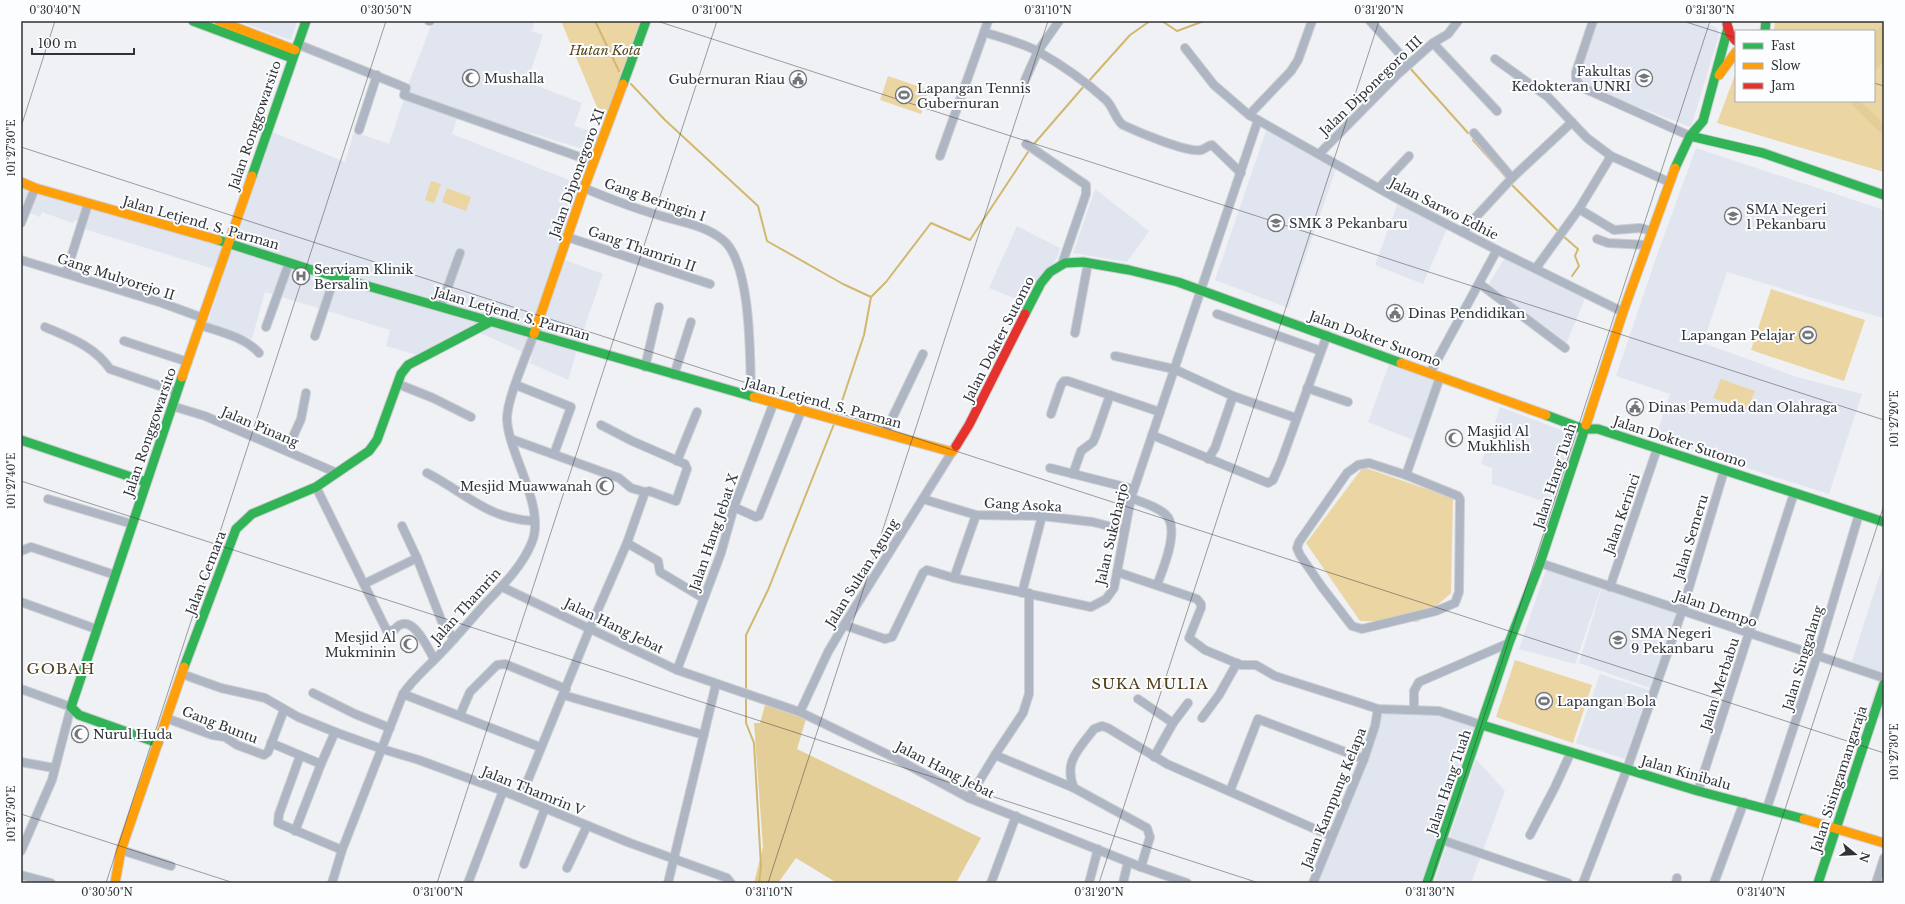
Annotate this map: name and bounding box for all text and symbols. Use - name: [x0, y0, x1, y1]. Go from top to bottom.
- text: 0°30'40"N: [29, 4, 81, 17]
- text: 0°30'50"N: [360, 4, 412, 17]
- text: 0°31'00"N: [692, 4, 742, 17]
- text: 0°31'10"N: [1024, 4, 1072, 17]
- text: 0°31'20"N: [1354, 4, 1404, 17]
- text: 0°31'30"N: [1685, 4, 1735, 17]
- scale bar: [32, 30, 134, 56]
- legend: [1735, 30, 1875, 102]
- street label: Jalan Diponegoro III: [1315, 33, 1426, 141]
- text: 100 m: [38, 36, 77, 51]
- text: Fast: [1771, 38, 1796, 53]
- park label: Hutan Kota: [568, 42, 641, 59]
- street label: Jalan Ronggowarsito: [224, 58, 285, 194]
- text: Slow: [1771, 58, 1801, 73]
- place label: Fakultas Kedokteran UNRI: [1511, 63, 1631, 95]
- mosque icon: Mushalla: [461, 68, 481, 88]
- school or university icon: Fakultas Kedokteran UNRI: [1634, 68, 1654, 88]
- public building icon: Gubernuran Riau: [788, 69, 808, 89]
- place label: Mushalla: [484, 70, 545, 87]
- place label: Gubernuran Riau: [668, 71, 785, 88]
- text: Jam: [1769, 78, 1795, 93]
- place label: Lapangan Tennis Gubernuran: [917, 80, 1031, 112]
- sports icon: Lapangan Tennis Gubernuran: [894, 85, 914, 105]
- street label: Jalan Diponegoro XI: [545, 106, 608, 242]
- text: 101°27'30"E: [5, 119, 18, 177]
- street label: Jalan Sarwo Edhie: [1385, 173, 1501, 244]
- street label: Gang Beringin I: [602, 175, 708, 225]
- street label: Jalan Letjend. S. Parman: [119, 192, 281, 254]
- place label: SMA Negeri 1 Pekanbaru: [1746, 201, 1827, 233]
- school or university icon: SMA Negeri 1 Pekanbaru: [1723, 206, 1743, 226]
- school or university icon: SMK 3 Pekanbaru: [1266, 213, 1286, 233]
- place label: SMK 3 Pekanbaru: [1289, 215, 1408, 232]
- street label: Gang Thamrin II: [586, 223, 698, 275]
- street label: Gang Mulyorejo II: [55, 250, 177, 304]
- place label: Serviam Klinik Bersalin: [314, 261, 413, 293]
- hospital icon: Serviam Klinik Bersalin: [291, 266, 311, 286]
- street label: Jalan Dokter Sutomo: [959, 273, 1038, 407]
- street label: Jalan Letjend. S. Parman: [430, 283, 592, 345]
- public building icon: Dinas Pendidikan: [1385, 303, 1405, 323]
- place label: Dinas Pendidikan: [1408, 305, 1525, 322]
- street label: Jalan Dokter Sutomo: [1305, 307, 1443, 371]
- sports icon: Lapangan Pelajar: [1798, 325, 1818, 345]
- place label: Lapangan Pelajar: [1681, 327, 1796, 344]
- street label: Jalan Ronggowarsito: [119, 365, 180, 501]
- street label: Jalan Letjend. S. Parman: [741, 373, 903, 432]
- text: 101°27'20"E: [1888, 390, 1901, 448]
- public building icon: Dinas Pemuda dan Olahraga: [1625, 397, 1645, 417]
- place label: Dinas Pemuda dan Olahraga: [1648, 399, 1838, 416]
- street label: Jalan Pinang: [217, 402, 301, 451]
- street label: Jalan Dokter Sutomo: [1609, 412, 1749, 472]
- street label: Jalan Hang Tuah: [1529, 421, 1580, 533]
- place label: Masjid Al Mukhlish: [1467, 423, 1530, 455]
- mosque icon: Masjid Al Mukhlish: [1444, 428, 1464, 448]
- text: 101°27'40"E: [5, 453, 18, 509]
- street label: Jalan Hang Jebat X: [685, 471, 742, 595]
- street label: Jalan Kerinci: [1600, 471, 1644, 559]
- mosque icon: Mesjid Muawwanah: [595, 476, 615, 496]
- place label: Mesjid Muawwanah: [460, 478, 592, 495]
- street label: Jalan Sukoharjo: [1092, 481, 1132, 589]
- street label: Jalan Semeru: [1669, 492, 1712, 584]
- street label: Gang Asoka: [984, 494, 1063, 516]
- street label: Jalan Sultan Agung: [821, 515, 902, 632]
- street label: Jalan Cemara: [181, 528, 230, 619]
- street label: Jalan Thamrin: [426, 565, 504, 649]
- street label: Jalan Dempo: [1671, 586, 1760, 631]
- street label: Jalan Hang Jebat: [560, 594, 667, 657]
- street label: Jalan Singgalang: [1778, 603, 1827, 714]
- place label: SMA Negeri 9 Pekanbaru: [1631, 625, 1714, 657]
- place label: Mesjid Al Mukminin: [325, 629, 396, 661]
- school or university icon: SMA Negeri 9 Pekanbaru: [1608, 630, 1628, 650]
- mosque icon: Mesjid Al Mukminin: [399, 634, 419, 654]
- street label: Jalan Merbabu: [1696, 635, 1743, 734]
- district label: GOBAH: [27, 659, 95, 678]
- district label: SUKA MULIA: [1091, 674, 1209, 693]
- sports icon: Lapangan Bola: [1534, 691, 1554, 711]
- place label: Lapangan Bola: [1557, 693, 1657, 710]
- street label: Gang Buntu: [180, 703, 261, 747]
- street label: Jalan Sisingamangaraja: [1807, 703, 1871, 856]
- text: 101°27'30"E: [1888, 723, 1901, 781]
- mosque icon: Nurul Huda: [70, 724, 90, 744]
- street label: Jalan Kampung Kelapa: [1297, 725, 1370, 873]
- place label: Nurul Huda: [93, 726, 173, 743]
- street label: Jalan Hang Tuah: [1422, 727, 1475, 839]
- street label: Jalan Hang Jebat: [891, 737, 997, 802]
- street label: Jalan Kinibalu: [1637, 752, 1733, 794]
- street label: Jalan Thamrin V: [477, 762, 588, 820]
- text: 101°27'50"E: [5, 786, 18, 842]
- north arrow: [1835, 834, 1875, 874]
- text: N: [1856, 850, 1873, 865]
- text: 0°30'50"N: [81, 886, 133, 899]
- text: 0°31'00"N: [413, 886, 463, 899]
- text: 0°31'10"N: [745, 886, 793, 899]
- text: 0°31'20"N: [1074, 886, 1124, 899]
- text: 0°31'30"N: [1405, 886, 1455, 899]
- text: 0°31'40"N: [1737, 886, 1785, 899]

